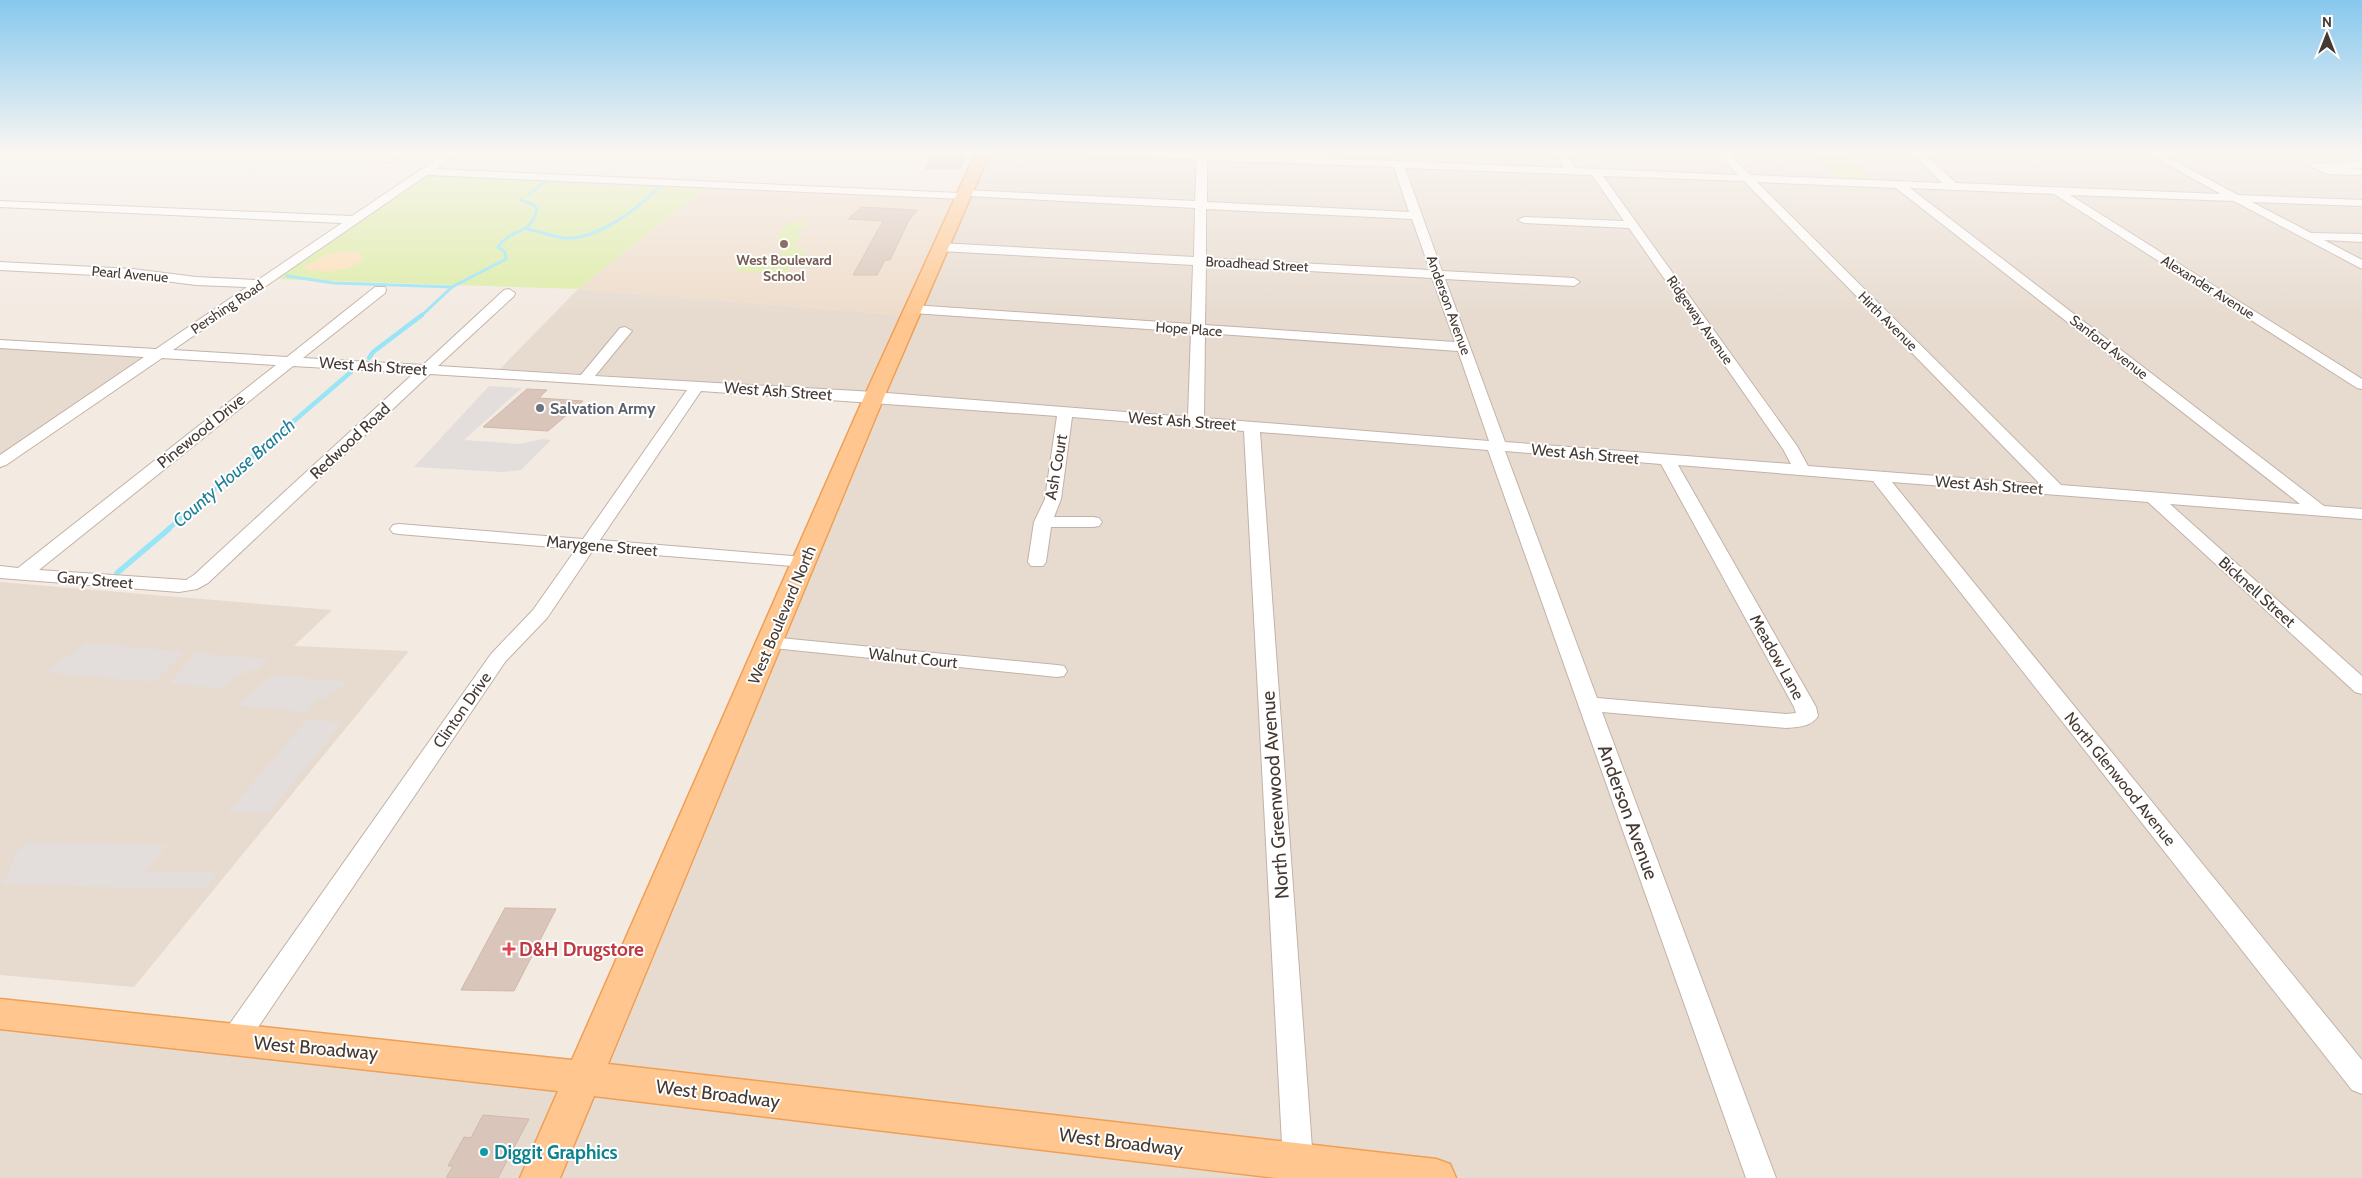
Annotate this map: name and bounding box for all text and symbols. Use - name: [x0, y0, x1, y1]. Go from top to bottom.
- north arrow: [2302, 10, 2352, 60]
- text: N: [2322, 13, 2332, 31]
- marker: West Boulevard School: [778, 238, 790, 250]
- place label: West Boulevard School: [736, 251, 832, 285]
- street label: Alexander Avenue: [2158, 251, 2258, 323]
- street label: Broadhead Street: [1205, 252, 1309, 276]
- street label: Anderson Avenue: [1423, 253, 1475, 357]
- street label: Pearl Avenue: [91, 262, 169, 286]
- street label: Ridgeway Avenue: [1663, 272, 1737, 368]
- street label: Pershing Road: [187, 276, 267, 338]
- street label: Hirth Avenue: [1854, 287, 1922, 355]
- street label: Sanford Avenue: [2066, 311, 2152, 383]
- street label: Hope Place: [1155, 318, 1223, 340]
- street label: West Ash Street: [318, 353, 428, 379]
- street label: West Ash Street: [723, 378, 833, 404]
- street label: Pinewood Drive: [153, 390, 249, 472]
- street label: Redwood Road: [306, 399, 394, 483]
- place label: Salvation Army: [550, 399, 656, 418]
- marker: Salvation Army: [534, 402, 546, 414]
- street label: West Ash Street: [1127, 408, 1237, 434]
- water label: County House Branch: [168, 414, 300, 532]
- street label: Ash Court: [1041, 432, 1071, 501]
- street label: West Ash Street: [1530, 440, 1640, 468]
- street label: West Ash Street: [1934, 472, 2044, 498]
- street label: Marygene Street: [546, 532, 659, 560]
- street label: West Boulevard North: [744, 543, 820, 687]
- street label: Bicknell Street: [2215, 553, 2300, 632]
- street label: Gary Street: [56, 567, 134, 593]
- street label: Meadow Lane: [1746, 611, 1808, 703]
- street label: Walnut Court: [867, 644, 959, 672]
- street label: Clinton Drive: [429, 668, 495, 752]
- street label: North Greenwood Avenue: [1256, 690, 1294, 900]
- street label: North Glenwood Avenue: [2060, 708, 2180, 850]
- street label: Anderson Avenue: [1593, 741, 1663, 883]
- place label: D&H Drugstore: [519, 938, 644, 961]
- marker: D&H Drugstore: [503, 943, 515, 955]
- street label: West Broadway: [253, 1031, 379, 1065]
- street label: West Broadway: [655, 1075, 782, 1113]
- street label: West Broadway: [1058, 1123, 1185, 1161]
- place label: Diggit Graphics: [494, 1141, 618, 1164]
- marker: Diggit Graphics: [478, 1146, 490, 1158]

